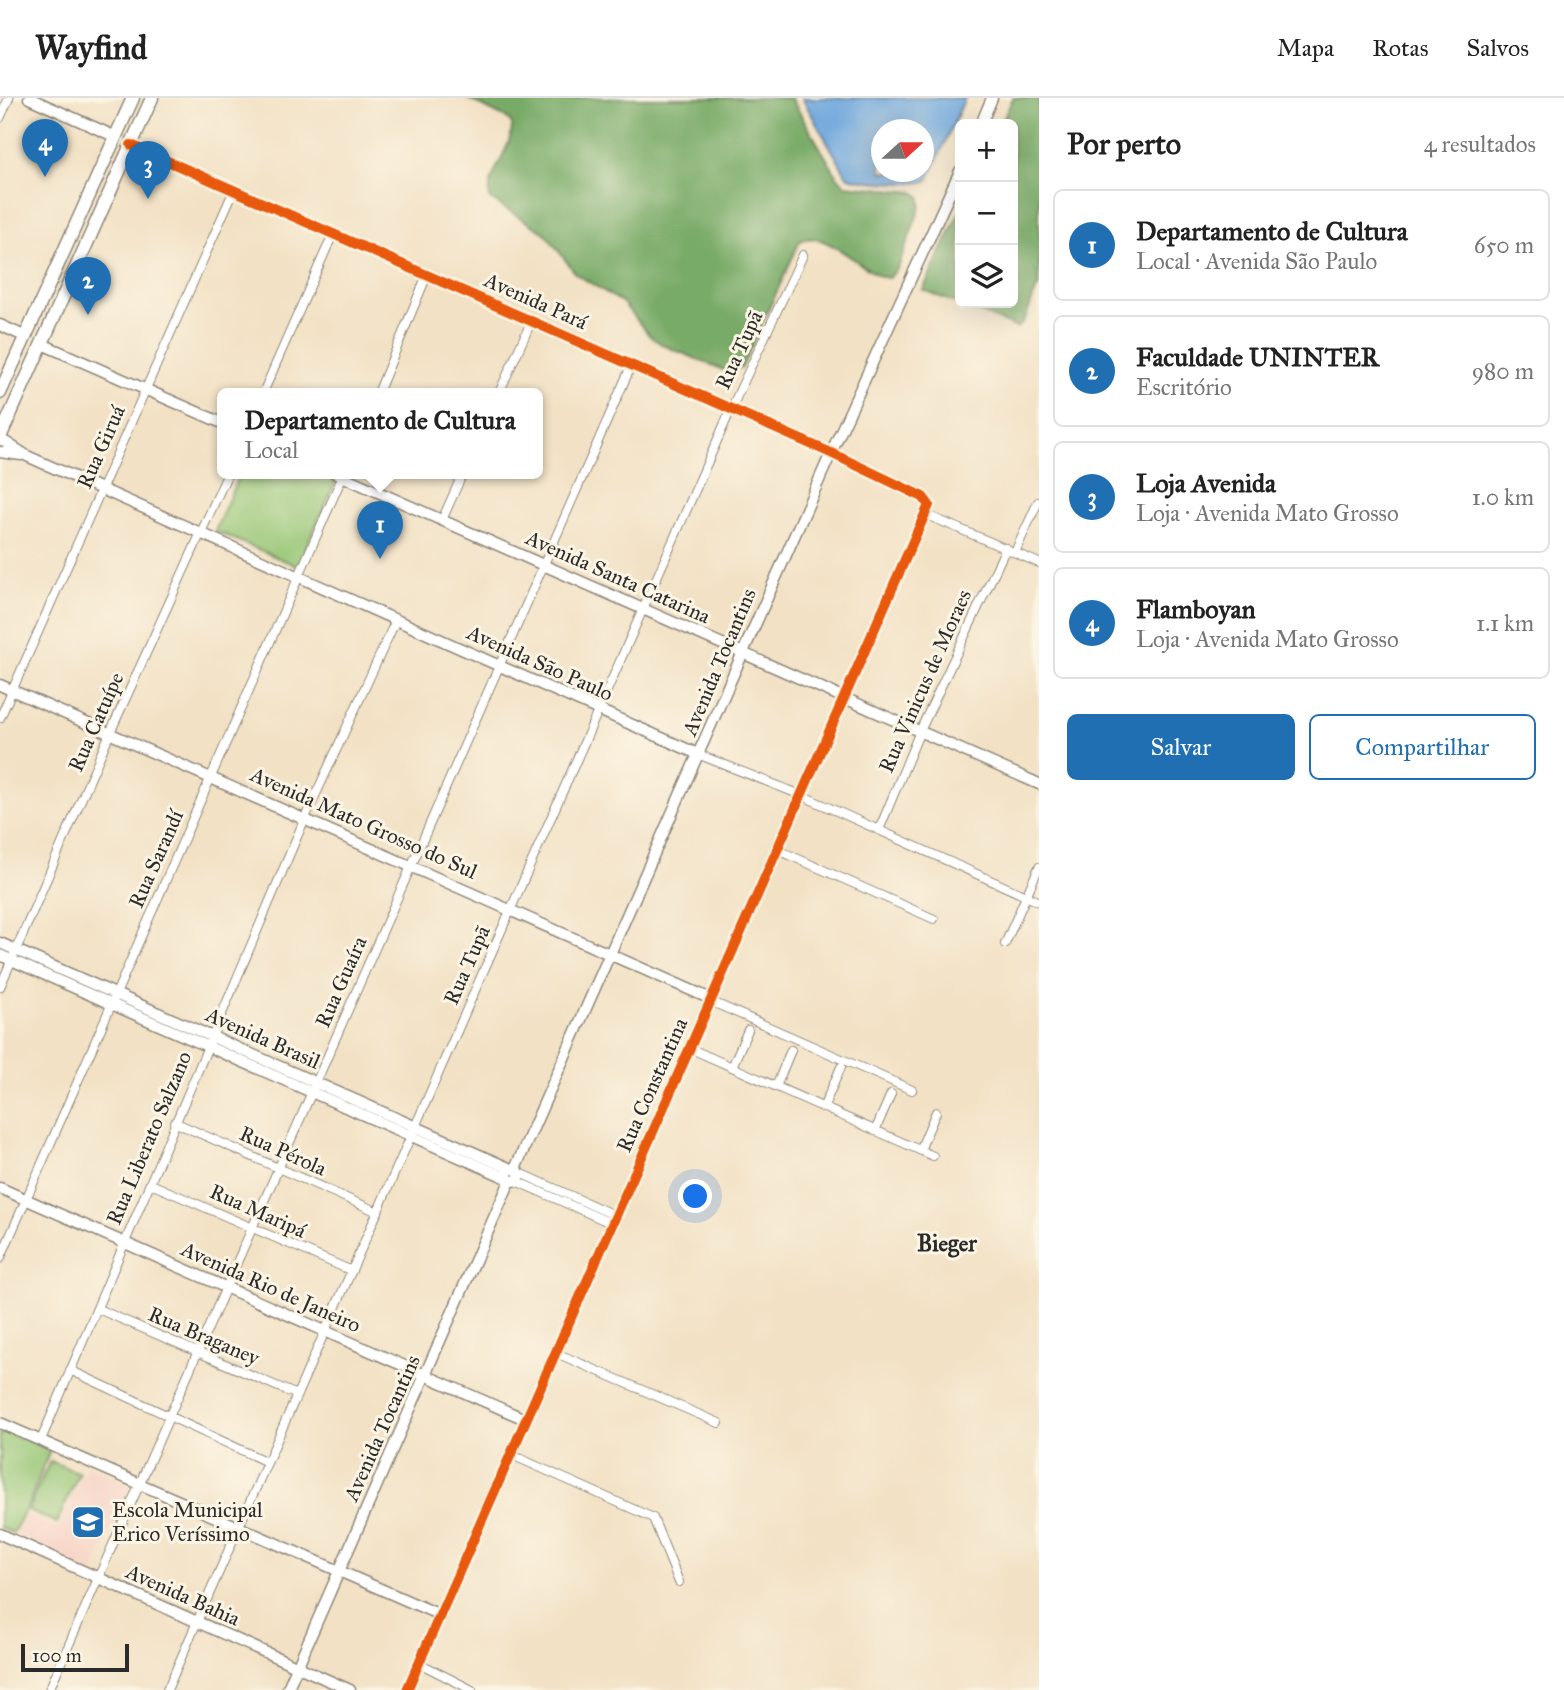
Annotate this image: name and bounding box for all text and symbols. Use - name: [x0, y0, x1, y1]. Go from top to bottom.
- text: Wayfind: [35, 28, 147, 68]
- text: Mapa: [1277, 33, 1334, 63]
- text: Rotas: [1372, 33, 1428, 63]
- text: Salvos: [1466, 33, 1529, 63]
- pin: 4: [22, 119, 68, 177]
- north arrow: [871, 119, 934, 182]
- map controls: [955, 119, 1018, 308]
- button: +: [955, 119, 1018, 182]
- text: Por perto: [1067, 126, 1181, 162]
- text: 4 resultados: [1424, 130, 1536, 158]
- pin: 3: [125, 141, 171, 199]
- button: −: [955, 182, 1018, 245]
- text: Departamento de Cultura: [1136, 215, 1408, 247]
- text: 1: [1087, 231, 1097, 259]
- text: 650 m: [1474, 231, 1534, 259]
- button: layers: [955, 245, 1018, 308]
- text: Local · Avenida São Paulo: [1136, 247, 1377, 275]
- pin: 2: [65, 257, 111, 315]
- street label: Avenida Pará: [480, 266, 592, 335]
- street label: Rua Tupã: [710, 306, 769, 393]
- text: Faculdade UNINTER: [1136, 341, 1379, 373]
- text: 2: [1086, 357, 1098, 385]
- text: 980 m: [1472, 357, 1534, 385]
- text: Escritório: [1136, 373, 1232, 401]
- popup: [217, 388, 543, 479]
- street label: Rua Giruá: [71, 401, 131, 493]
- text: Departamento de Cultura: [244, 404, 516, 436]
- text: Local: [244, 436, 299, 464]
- text: Loja Avenida: [1136, 467, 1276, 499]
- text: 3: [1087, 483, 1097, 511]
- text: 1.0 km: [1472, 483, 1534, 511]
- text: Loja · Avenida Mato Grosso: [1136, 499, 1399, 527]
- pin: 1: [357, 501, 403, 559]
- street label: Avenida Santa Catarina: [521, 524, 714, 629]
- street label: Avenida Tocantins: [676, 584, 762, 740]
- street label: Rua Vinicus de Moraes: [873, 585, 977, 777]
- text: Flamboyan: [1136, 593, 1256, 625]
- text: 4: [1086, 609, 1098, 637]
- text: 1.1 km: [1476, 609, 1534, 637]
- street label: Avenida São Paulo: [462, 619, 617, 707]
- text: Loja · Avenida Mato Grosso: [1136, 625, 1399, 653]
- street label: Rua Catuípe: [63, 668, 130, 776]
- button: Salvar: [1067, 714, 1295, 780]
- button: Compartilhar: [1309, 714, 1536, 780]
- street label: Avenida Mato Grosso do Sul: [246, 761, 482, 885]
- street label: Rua Sarandí: [123, 805, 190, 912]
- street label: Rua Tupã: [438, 921, 496, 1009]
- street label: Rua Guaíra: [309, 932, 373, 1032]
- street label: Avenida Brasil: [201, 1001, 325, 1075]
- street label: Rua Constantina: [611, 1014, 693, 1156]
- street label: Rua Liberato Salzano: [101, 1047, 197, 1229]
- street label: Rua Pérola: [236, 1120, 331, 1182]
- street label: Rua Maripá: [206, 1178, 310, 1244]
- your location: [678, 1179, 712, 1213]
- district label: Bieger: [917, 1229, 977, 1258]
- street label: Avenida Rio de Janeiro: [176, 1235, 365, 1338]
- street label: Rua Braganey: [145, 1301, 265, 1372]
- street label: Avenida Tocantins: [338, 1351, 426, 1506]
- place label: Escola Municipal Erico Veríssimo: [112, 1497, 263, 1547]
- school or university icon: Escola Municipal Erico Veríssimo: [69, 1503, 107, 1541]
- street label: Avenida Bahia: [121, 1558, 244, 1632]
- scale bar: [21, 1641, 130, 1673]
- text: 100 m: [32, 1644, 82, 1667]

